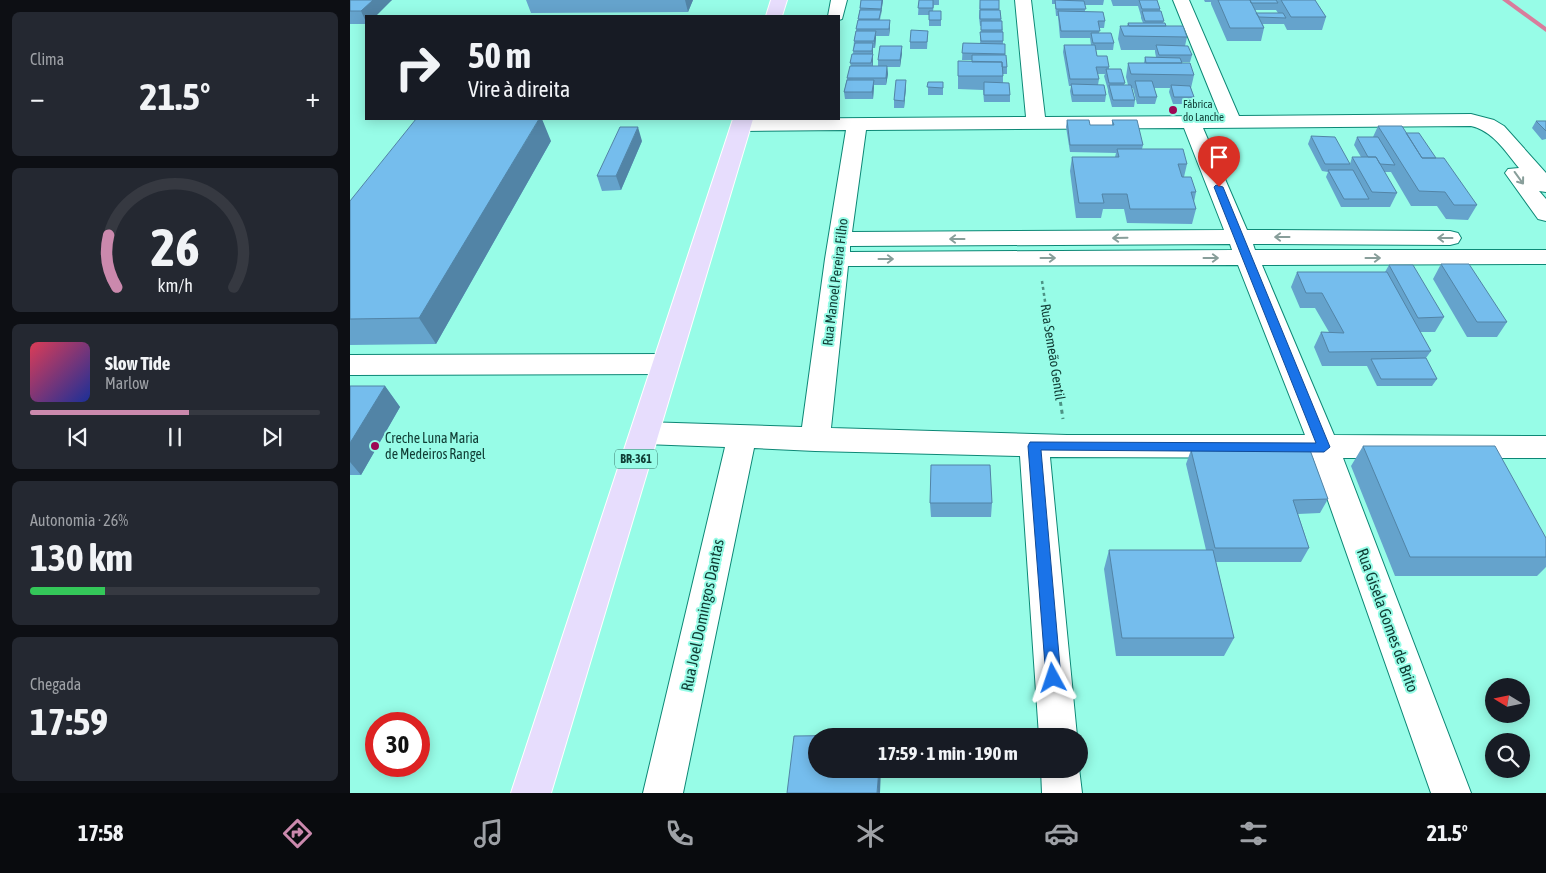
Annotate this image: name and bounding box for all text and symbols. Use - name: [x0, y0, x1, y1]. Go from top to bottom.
- icon: right: [385, 35, 450, 100]
- text: 50 m: [468, 35, 531, 75]
- text: Clima: [30, 50, 64, 68]
- text: 21.5°: [140, 75, 210, 118]
- text: Vire à direita: [468, 76, 570, 102]
- text: −: [30, 81, 45, 113]
- text: +: [305, 81, 320, 113]
- place label: Fábrica do Lanche: [1183, 98, 1224, 123]
- marker: Fábrica do Lanche: [1167, 104, 1179, 116]
- pin: [1198, 136, 1240, 187]
- icon: arrive: [1205, 143, 1233, 171]
- one-way arrow: [1514, 171, 1525, 184]
- text: 26: [151, 217, 199, 277]
- street label: Rua Manoel Pereira Filho: [819, 217, 851, 347]
- one-way arrow: [1275, 232, 1291, 242]
- one-way arrow: [1112, 233, 1128, 243]
- one-way arrow: [1437, 233, 1454, 243]
- one-way arrow: [950, 234, 966, 244]
- one-way arrow: [1040, 253, 1056, 263]
- one-way arrow: [1202, 253, 1218, 263]
- one-way arrow: [1365, 253, 1381, 262]
- one-way arrow: [877, 254, 893, 264]
- text: km/h: [157, 275, 193, 296]
- street label: Rua Semeão Gentil: [1037, 303, 1069, 402]
- text: Slow Tide: [105, 352, 170, 374]
- text: Marlow: [105, 374, 149, 392]
- icon: previous: [64, 423, 92, 451]
- icon: pause: [161, 423, 189, 451]
- icon: next: [258, 423, 286, 451]
- place label: Creche Luna Maria de Medeiros Rangel: [385, 430, 486, 462]
- marker: Creche Luna Maria de Medeiros Rangel: [369, 440, 381, 452]
- road number: BR-361: [615, 449, 657, 468]
- text: Autonomia · 26%: [30, 511, 128, 529]
- text: 130 km: [30, 536, 133, 579]
- street label: Rua Joel Domingos Dantas: [677, 537, 728, 693]
- street label: Rua Gisela Gomes de Brito: [1354, 546, 1422, 694]
- position arrow: [1026, 651, 1078, 703]
- text: Chegada: [30, 675, 81, 693]
- north arrow: [1485, 678, 1530, 722]
- map controls: [1485, 678, 1530, 778]
- text: 17:59: [30, 700, 108, 743]
- speed limit sign: 30: [365, 712, 430, 777]
- button: search: [1485, 733, 1530, 778]
- text: 17:59 · 1 min · 190 m: [878, 742, 1018, 764]
- icon: directions: [280, 816, 315, 851]
- icon: music: [471, 816, 506, 851]
- icon: phone: [662, 816, 697, 851]
- icon: climate: [853, 816, 888, 851]
- icon: car: [1044, 816, 1079, 851]
- icon: filters: [1236, 816, 1271, 851]
- text: 17:58: [78, 820, 123, 846]
- text: 21.5°: [1427, 820, 1468, 846]

